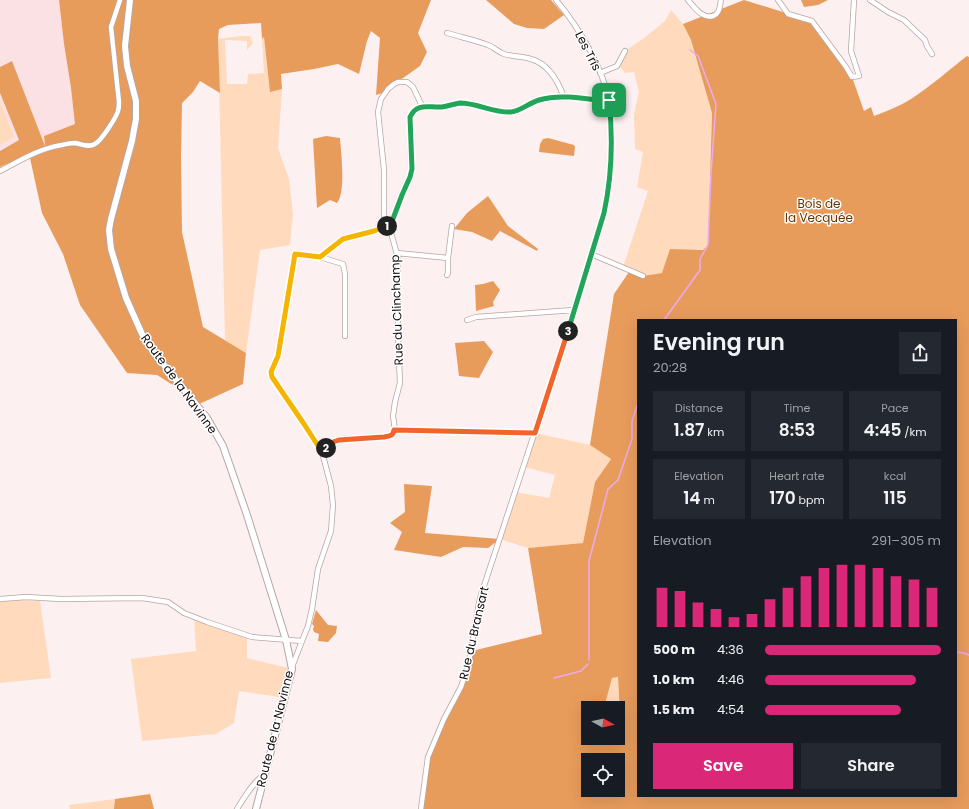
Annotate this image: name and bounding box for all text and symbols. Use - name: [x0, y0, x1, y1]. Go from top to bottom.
- street label: Les Trîs: [571, 28, 606, 73]
- pin: [592, 83, 626, 117]
- icon: arrive: [598, 89, 620, 111]
- park label: Bois de la Vecquée: [785, 195, 853, 226]
- pin: 1: [377, 216, 397, 236]
- text: 1: [385, 218, 389, 234]
- street label: Rue du Clinchamp: [386, 254, 407, 366]
- pin: 3: [558, 321, 578, 341]
- text: 3: [565, 323, 571, 339]
- text: Evening run: [653, 327, 785, 358]
- street label: Route de la Navinne: [137, 330, 221, 437]
- button: share: [899, 332, 941, 374]
- text: 20:28: [653, 358, 687, 377]
- text: Distance: [675, 400, 723, 416]
- text: Time: [784, 400, 810, 416]
- text: Pace: [881, 400, 909, 416]
- text: 1.87: [674, 418, 704, 442]
- text: 8:53: [779, 418, 815, 442]
- text: 4:45: [863, 418, 901, 442]
- text: km: [704, 424, 724, 440]
- text: /km: [901, 424, 927, 440]
- pin: 2: [316, 438, 336, 458]
- text: 2: [323, 440, 329, 456]
- text: Elevation: [674, 468, 724, 484]
- text: Heart rate: [769, 468, 825, 484]
- text: kcal: [884, 468, 906, 484]
- text: 14: [683, 486, 701, 510]
- text: 170: [769, 486, 796, 510]
- text: 115: [883, 486, 907, 510]
- text: m: [701, 492, 715, 508]
- text: bpm: [796, 492, 825, 508]
- text: Elevation: [653, 531, 712, 550]
- text: 291–305 m: [872, 531, 941, 550]
- street label: Rue du Bransart: [454, 584, 493, 681]
- text: 500 m: [653, 640, 695, 659]
- text: 4:36: [717, 640, 744, 659]
- street label: Route de la Navinne: [252, 669, 297, 789]
- text: 1.0 km: [653, 670, 695, 689]
- text: 4:46: [717, 670, 744, 689]
- text: 1.5 km: [653, 700, 695, 719]
- text: 4:54: [717, 700, 744, 719]
- north arrow: [581, 701, 625, 745]
- map controls: [581, 701, 625, 797]
- button: Save: [653, 743, 793, 789]
- button: Share: [801, 743, 941, 789]
- button: locate: [581, 753, 625, 797]

